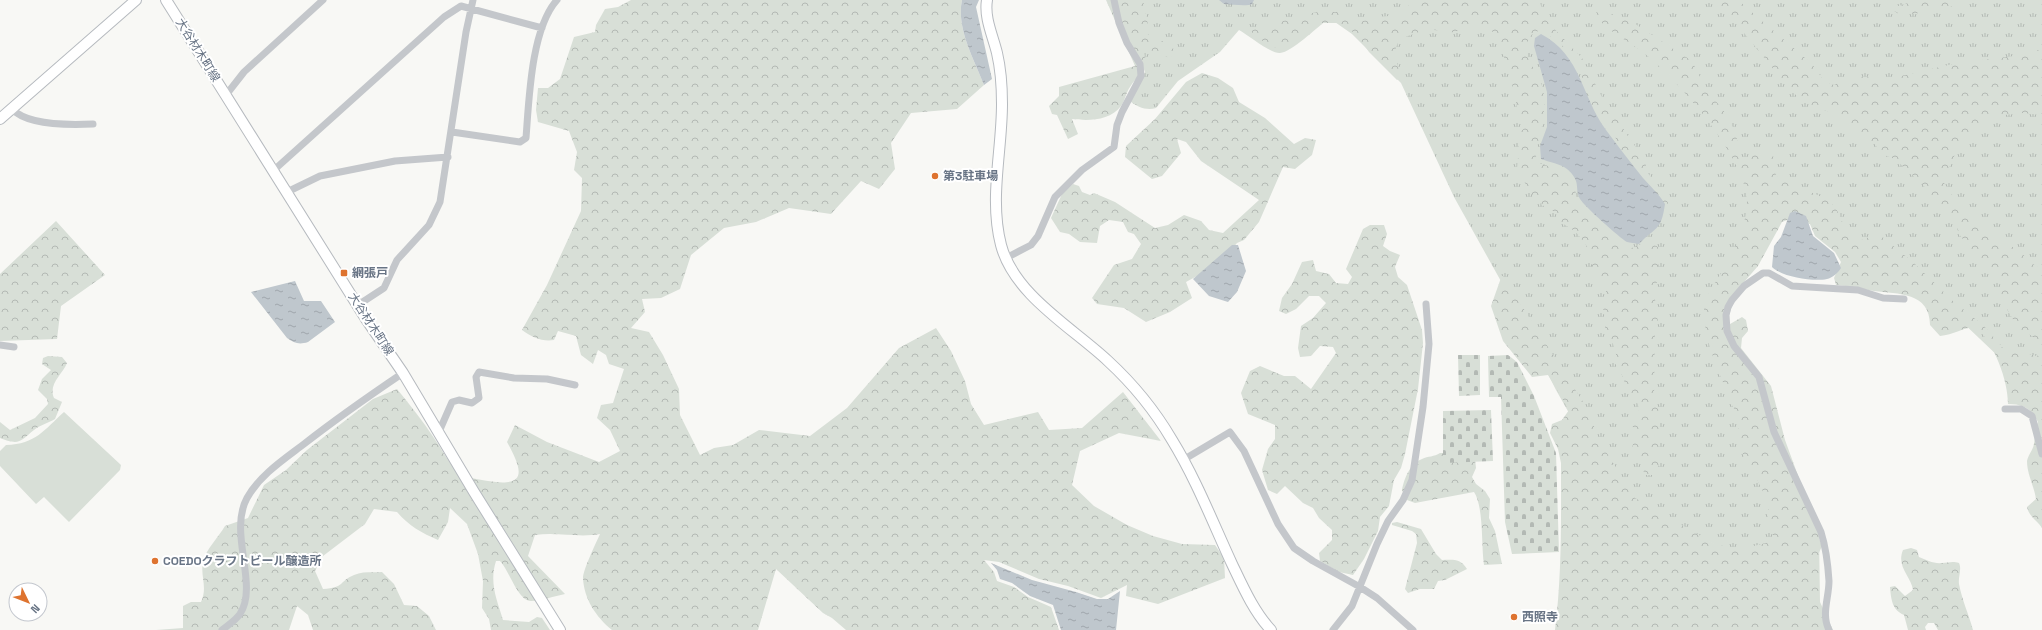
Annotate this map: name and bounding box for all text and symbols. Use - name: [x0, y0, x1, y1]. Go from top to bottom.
- street label: 大谷材木町線: [172, 15, 224, 85]
- place label: 第3駐車場: [943, 168, 998, 184]
- marker: 第3駐車場: [930, 171, 940, 181]
- place label: 網張戸: [352, 265, 388, 281]
- marker: 網張戸: [339, 268, 349, 278]
- street label: 大谷材木町線: [345, 289, 397, 359]
- place label: COEDOクラフトビール醸造所: [163, 553, 322, 569]
- marker: COEDOクラフトビール醸造所: [150, 556, 160, 566]
- north arrow: [8, 582, 48, 622]
- text: N: [28, 601, 43, 616]
- place label: 西照寺: [1522, 609, 1558, 625]
- marker: 西照寺: [1509, 612, 1519, 622]

